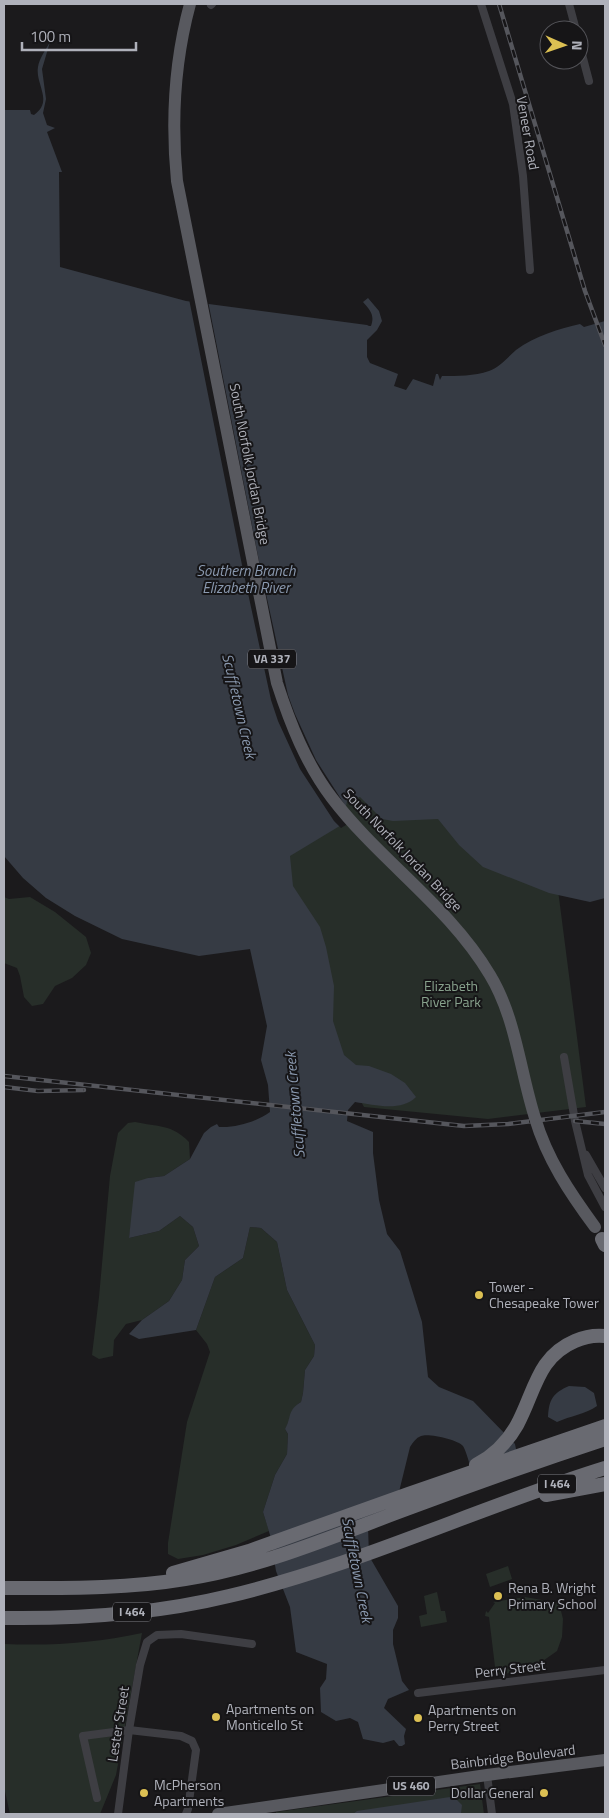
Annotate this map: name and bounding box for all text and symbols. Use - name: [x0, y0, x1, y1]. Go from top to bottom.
- scale bar: [22, 20, 136, 52]
- north arrow: [539, 20, 589, 70]
- text: 100 m: [30, 25, 71, 48]
- text: N: [567, 40, 588, 51]
- street label: Veneer Road: [512, 94, 545, 172]
- street label: South Norfolk Jordan Bridge: [225, 382, 276, 546]
- water label: Southern Branch Elizabeth River: [197, 559, 296, 599]
- road number: VA 337: [248, 650, 296, 669]
- water label: Scuffletown Creek: [216, 651, 263, 763]
- street label: South Norfolk Jordan Bridge: [339, 783, 468, 916]
- park label: Elizabeth River Park: [421, 975, 481, 1012]
- water label: Scuffletown Creek: [278, 1048, 311, 1159]
- place label: Tower - Chesapeake Tower: [489, 1276, 599, 1313]
- marker: Tower - Chesapeake Tower: [473, 1289, 485, 1301]
- road number: I 464: [538, 1475, 576, 1494]
- water label: Scuffletown Creek: [336, 1515, 379, 1627]
- place label: Rena B. Wright Primary School: [508, 1577, 597, 1614]
- marker: Rena B. Wright Primary School: [492, 1590, 504, 1602]
- road number: I 464: [113, 1602, 151, 1621]
- street label: Perry Street: [473, 1654, 547, 1683]
- street label: Lester Street: [101, 1685, 134, 1763]
- place label: Apartments on Monticello St: [226, 1698, 314, 1735]
- place label: Apartments on Perry Street: [428, 1699, 516, 1736]
- marker: Apartments on Monticello St: [210, 1711, 222, 1723]
- marker: Apartments on Perry Street: [412, 1712, 424, 1724]
- street label: Bainbridge Boulevard: [449, 1738, 577, 1775]
- place label: McPherson Apartments: [154, 1774, 224, 1811]
- road number: US 460: [387, 1776, 435, 1795]
- place label: Dollar General: [451, 1782, 534, 1803]
- marker: McPherson Apartments: [138, 1787, 150, 1799]
- marker: Dollar General: [538, 1787, 550, 1799]

